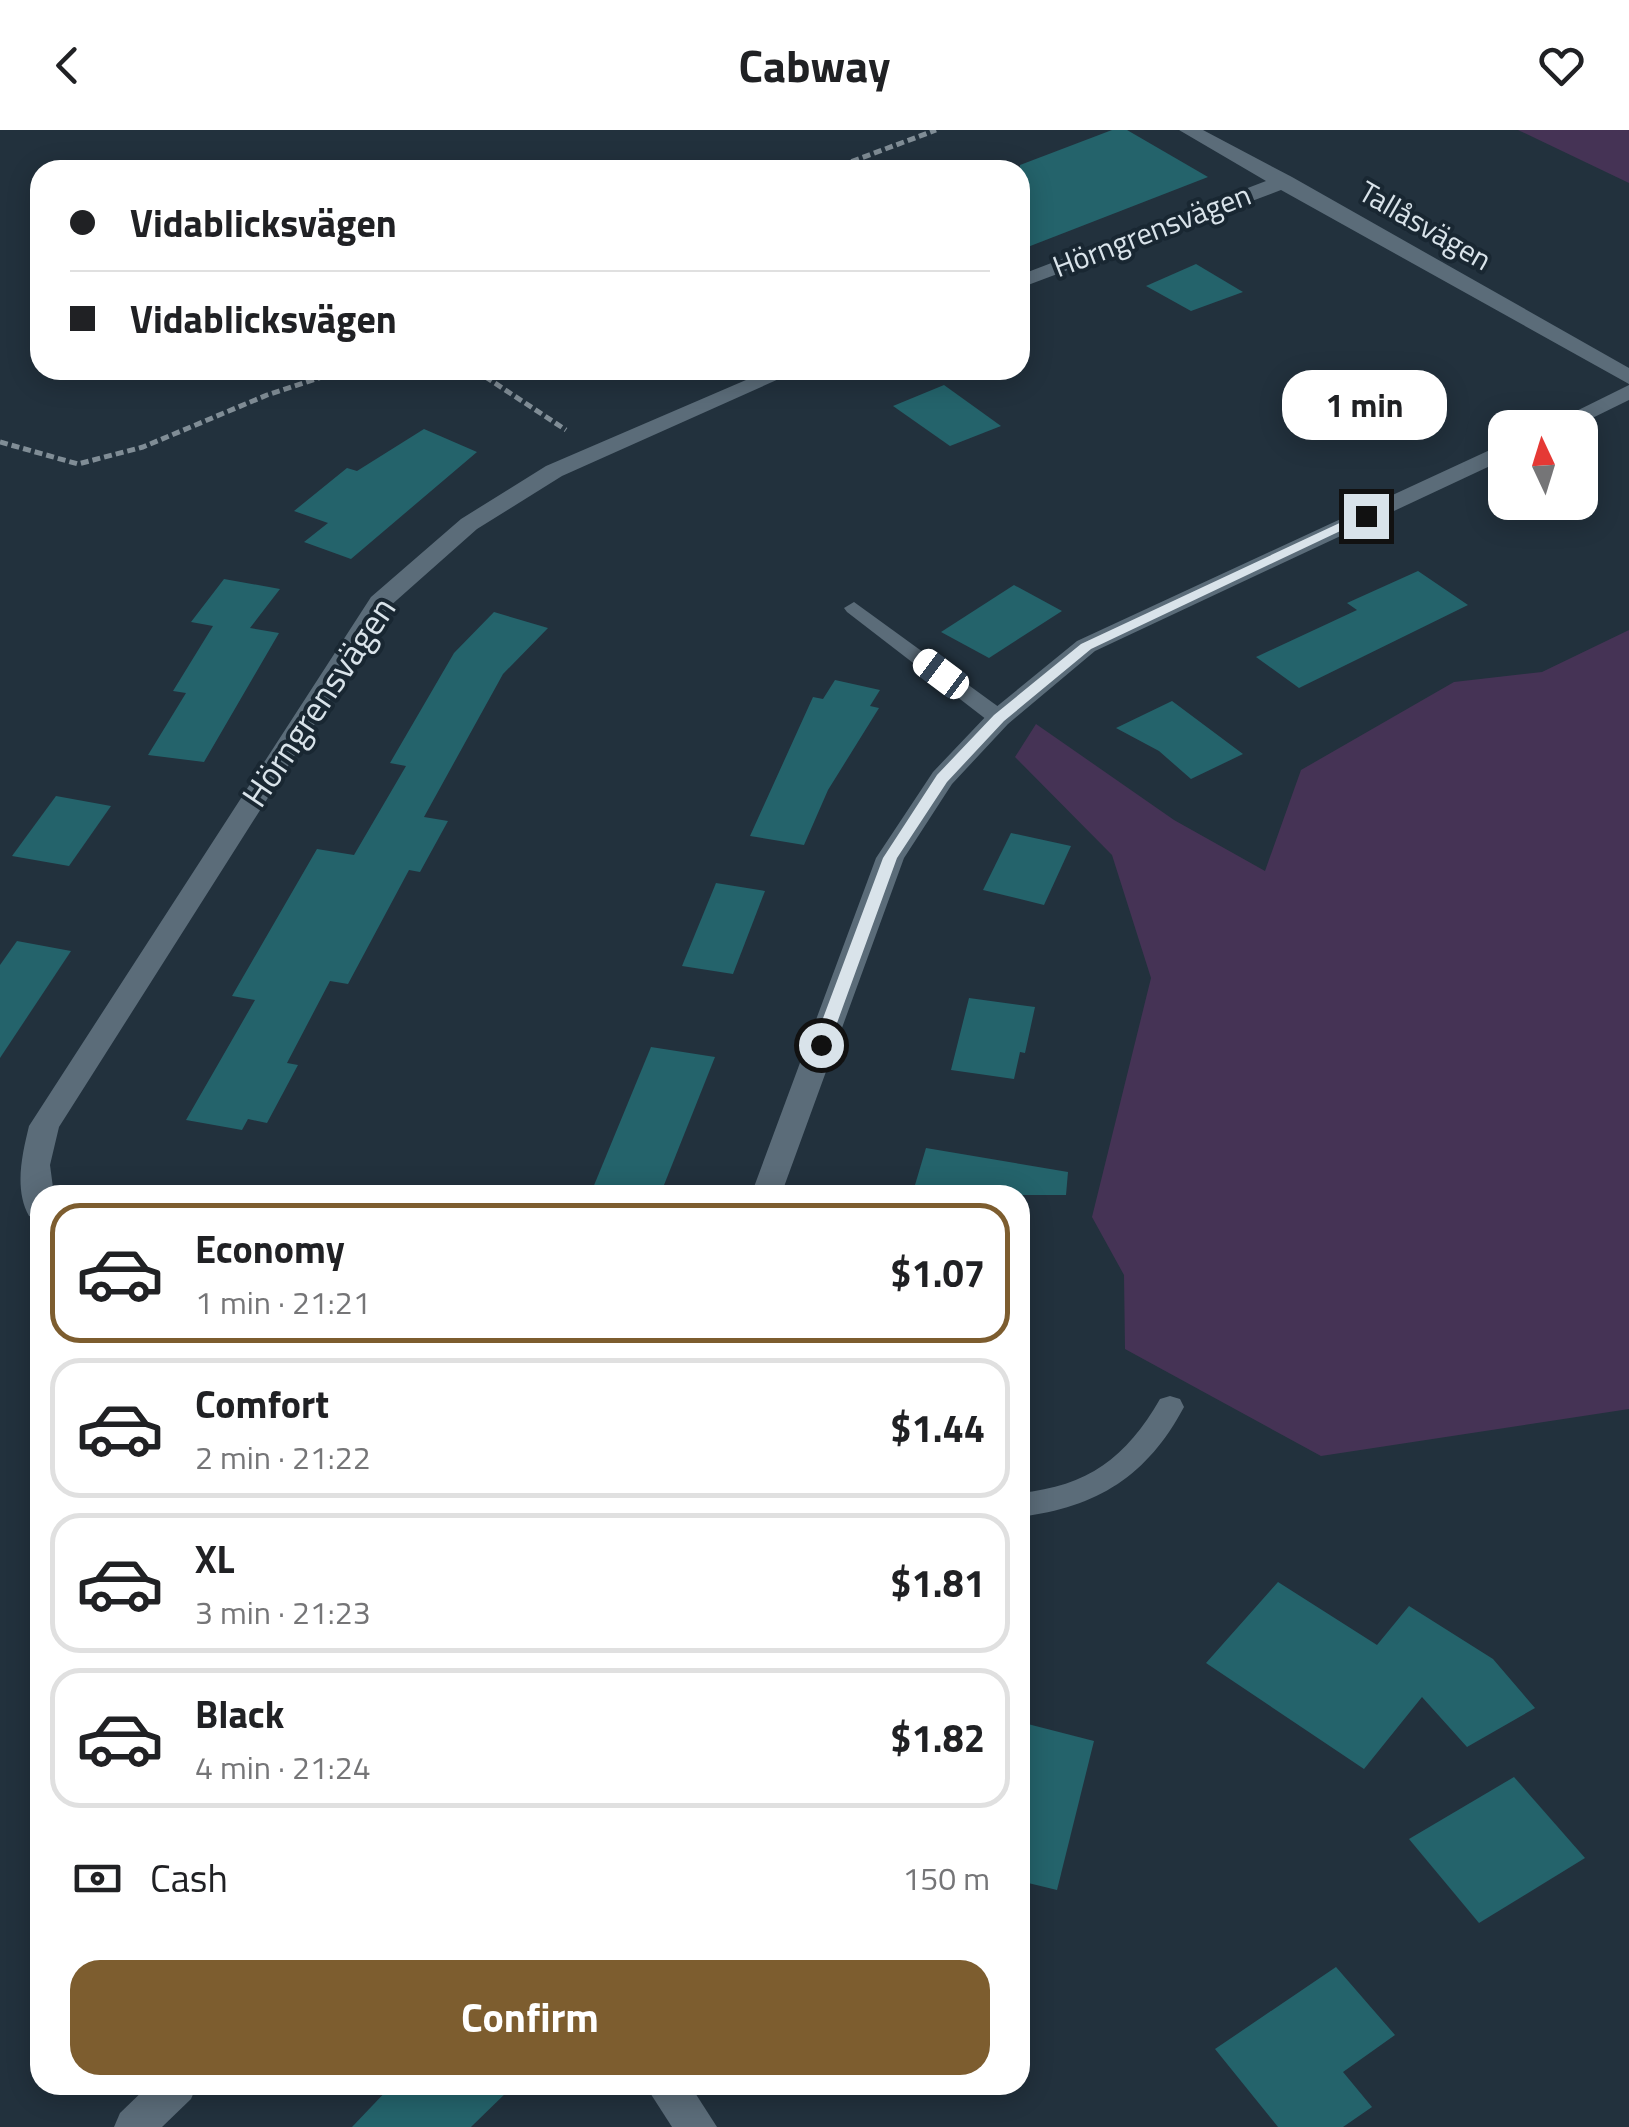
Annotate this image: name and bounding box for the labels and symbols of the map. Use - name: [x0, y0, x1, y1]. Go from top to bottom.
- street label: Tallåsvägen: [1350, 169, 1501, 282]
- street label: Hörngrensvägen: [1046, 171, 1257, 289]
- callout: 1 min: [1284, 371, 1448, 441]
- north arrow: [1488, 410, 1598, 520]
- route end: [1344, 494, 1389, 539]
- street label: Hörngrensvägen: [228, 585, 409, 818]
- car: [908, 644, 974, 704]
- route start: [799, 1023, 844, 1068]

